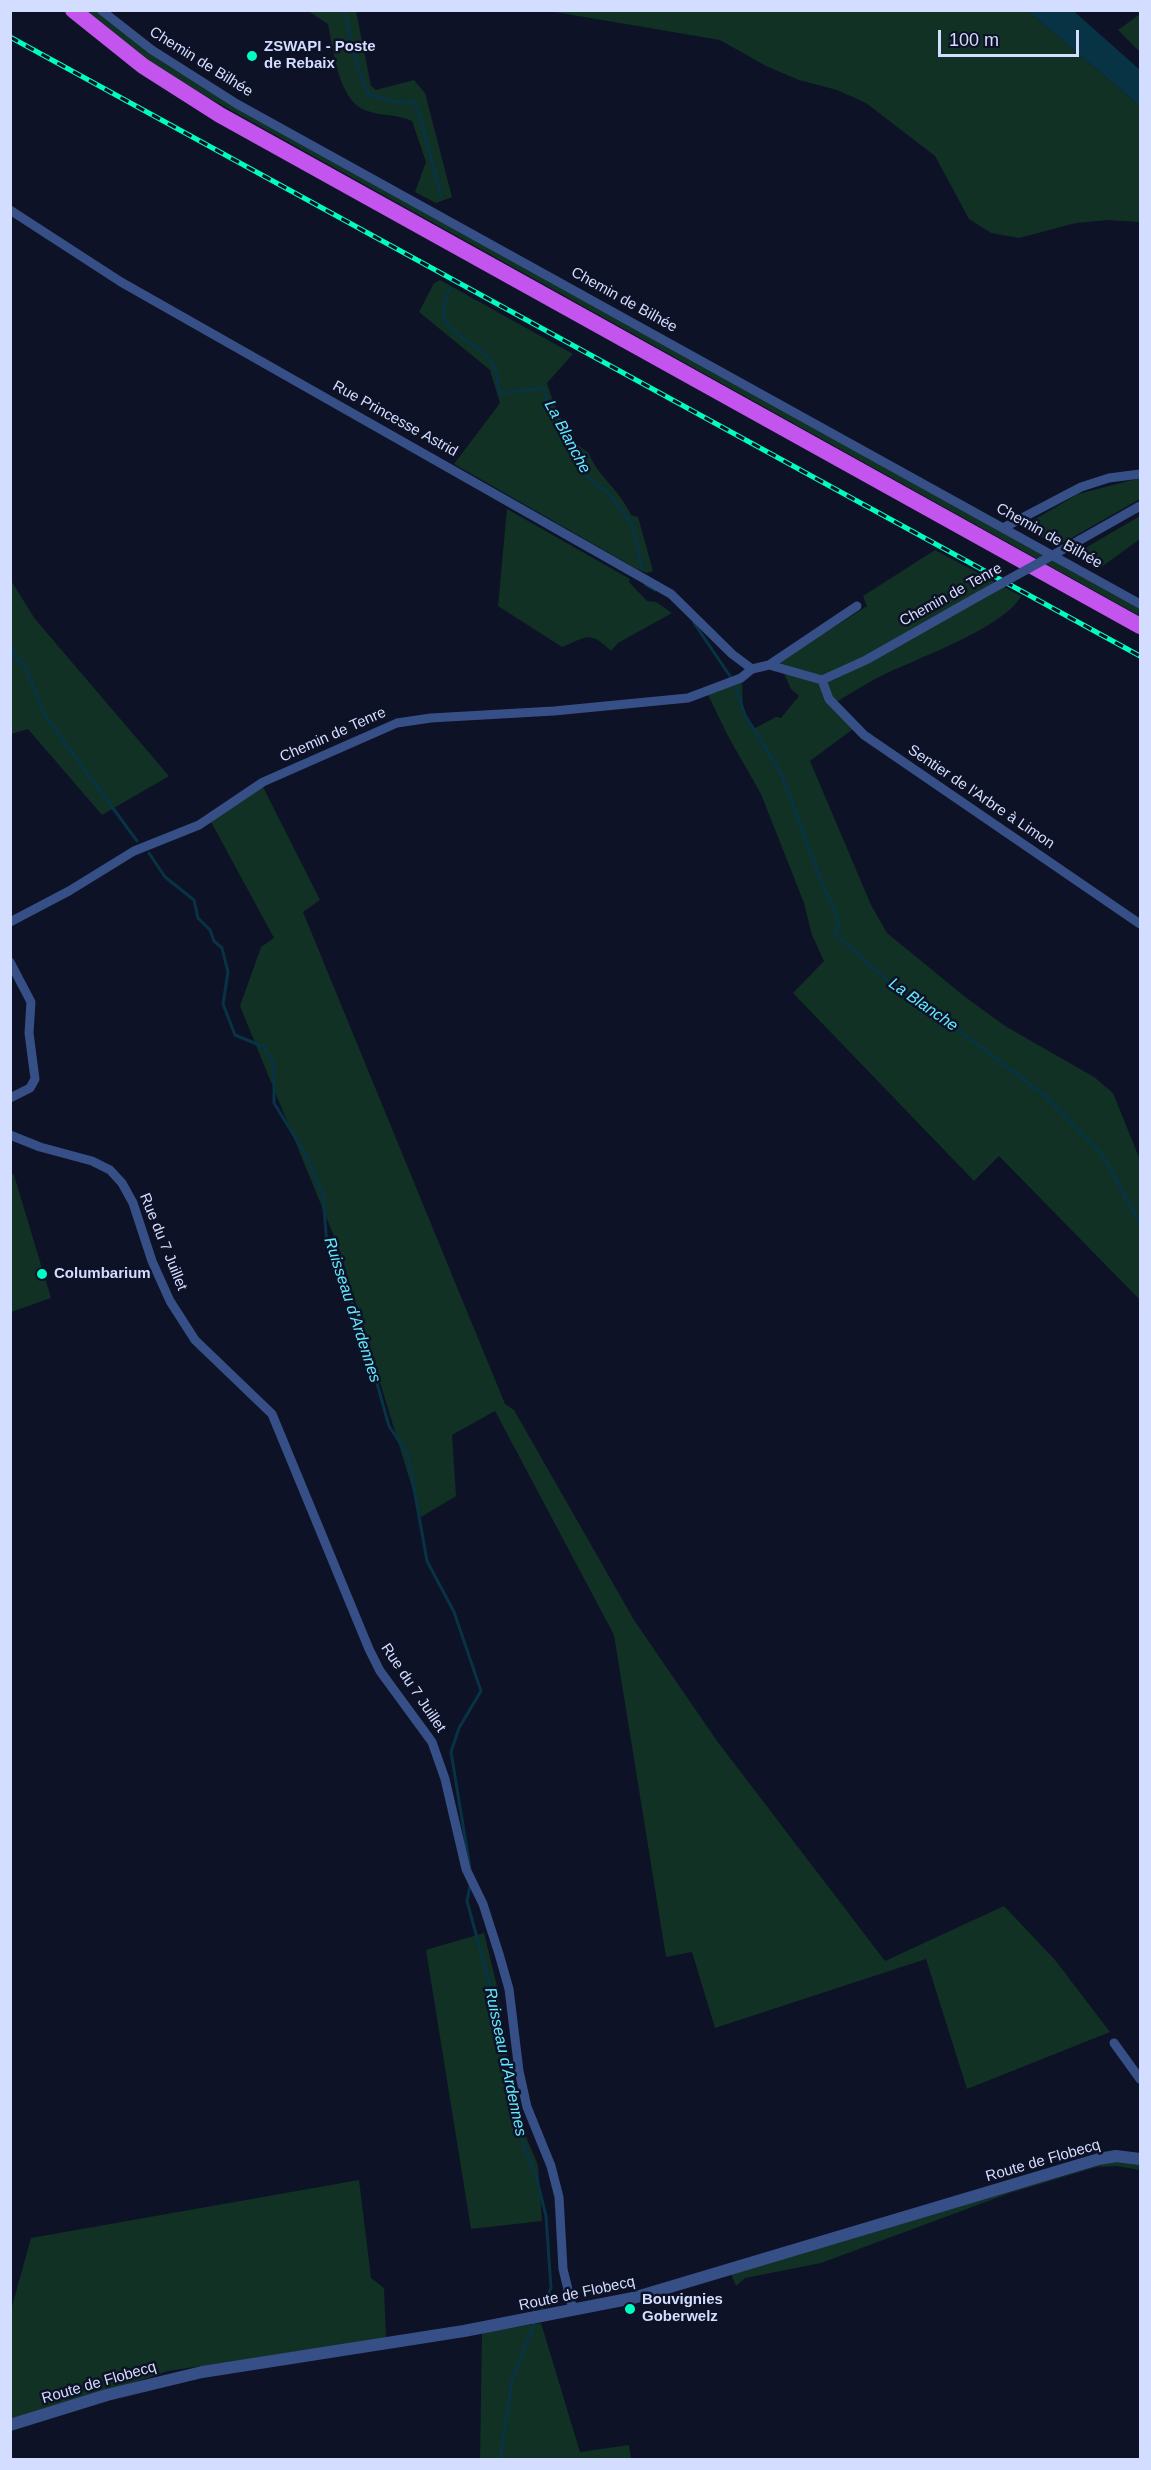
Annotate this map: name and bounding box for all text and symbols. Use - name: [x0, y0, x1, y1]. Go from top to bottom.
- scale bar: [941, 18, 1082, 56]
- street label: Chemin de Bilhée: [146, 23, 256, 101]
- text: 100 m: [949, 30, 999, 50]
- place label: ZSWAPI - Poste de Rebaix: [264, 38, 376, 73]
- marker: ZSWAPI - Poste de Rebaix: [245, 49, 259, 63]
- street label: Chemin de Bilhée: [568, 263, 680, 337]
- street label: Rue Princesse Astrid: [329, 377, 461, 461]
- water label: La Blanche: [540, 397, 594, 477]
- street label: Chemin de Bilhée: [993, 499, 1105, 573]
- street label: Chemin de Tenre: [897, 559, 1005, 631]
- street label: Chemin de Tenre: [277, 704, 389, 766]
- street label: Sentier de l'Arbre à Limon: [904, 741, 1058, 853]
- water label: La Blanche: [885, 974, 961, 1036]
- street label: Rue du 7 Juillet: [135, 1191, 191, 1293]
- water label: Ruisseau d'Ardennes: [319, 1235, 385, 1385]
- place label: Columbarium: [54, 1265, 151, 1283]
- marker: Columbarium: [35, 1267, 49, 1281]
- street label: Rue du 7 Juillet: [377, 1640, 449, 1736]
- water label: Ruisseau d'Ardennes: [480, 1986, 530, 2138]
- street label: Route de Flobecq: [984, 2136, 1102, 2186]
- street label: Route de Flobecq: [517, 2273, 637, 2315]
- place label: Bouvignies Goberwelz: [642, 2291, 723, 2326]
- marker: Bouvignies Goberwelz: [623, 2302, 637, 2316]
- street label: Route de Flobecq: [40, 2358, 158, 2408]

